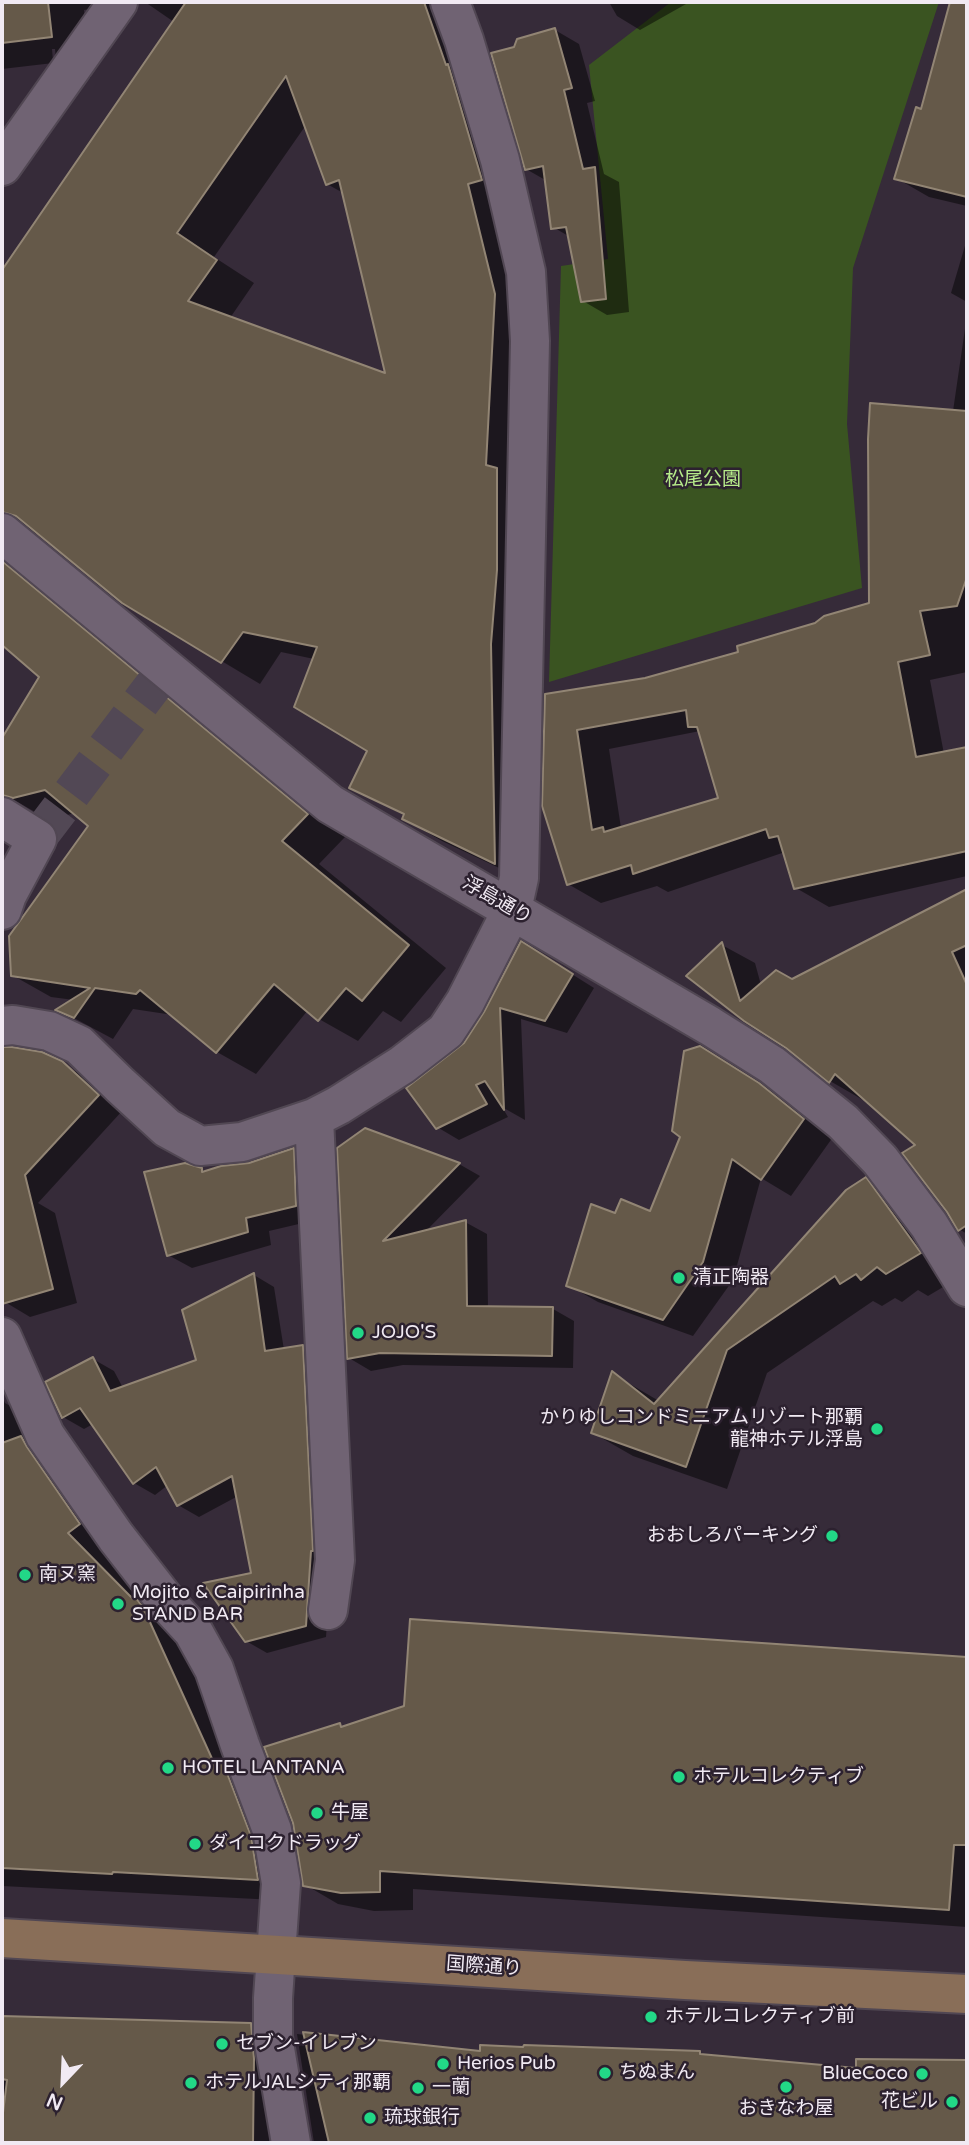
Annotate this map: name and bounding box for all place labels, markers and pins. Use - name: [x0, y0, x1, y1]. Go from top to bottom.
- place label: 清正陶器: [693, 1267, 769, 1289]
- marker: 清正陶器: [671, 1270, 687, 1286]
- place label: JOJO'S: [372, 1322, 436, 1344]
- marker: JOJO'S: [350, 1325, 366, 1341]
- place label: かりゆしコンドミニアムリゾート那覇 龍神ホテル浮島: [540, 1407, 863, 1451]
- marker: かりゆしコンドミニアムリゾート那覇 龍神ホテル浮島: [869, 1421, 885, 1437]
- place label: おおしろパーキング: [647, 1525, 818, 1547]
- marker: おおしろパーキング: [824, 1528, 840, 1544]
- place label: 南ヌ窯: [39, 1564, 96, 1586]
- marker: 南ヌ窯: [17, 1567, 33, 1583]
- place label: Mojito & Caipirinha STAND BAR: [132, 1582, 305, 1626]
- marker: Mojito & Caipirinha STAND BAR: [110, 1596, 126, 1612]
- place label: HOTEL LANTANA: [182, 1757, 345, 1779]
- marker: HOTEL LANTANA: [160, 1760, 176, 1776]
- place label: ホテルコレクティブ: [693, 1766, 864, 1788]
- marker: ホテルコレクティブ: [671, 1769, 687, 1785]
- place label: 牛屋: [331, 1802, 369, 1824]
- marker: 牛屋: [309, 1805, 325, 1821]
- place label: ダイコクドラッグ: [209, 1833, 361, 1855]
- marker: ダイコクドラッグ: [187, 1836, 203, 1852]
- place label: ホテルコレクティブ前: [665, 2006, 855, 2028]
- marker: ホテルコレクティブ前: [643, 2009, 659, 2025]
- place label: セブン-イレブン: [236, 2033, 377, 2055]
- marker: セブン-イレブン: [214, 2036, 230, 2052]
- place label: Herios Pub: [457, 2053, 556, 2075]
- marker: Herios Pub: [435, 2056, 451, 2072]
- place label: ちぬまん: [619, 2062, 695, 2084]
- place label: BlueCoco: [822, 2063, 908, 2085]
- marker: ちぬまん: [597, 2065, 613, 2081]
- marker: BlueCoco: [914, 2066, 930, 2082]
- place label: ホテルJALシティ那覇: [205, 2072, 391, 2094]
- marker: ホテルJALシティ那覇: [183, 2075, 199, 2091]
- place label: 一蘭: [432, 2077, 470, 2099]
- marker: おきなわ屋: [778, 2079, 794, 2095]
- marker: 一蘭: [410, 2080, 426, 2096]
- place label: 花ビル: [881, 2091, 938, 2113]
- marker: 花ビル: [944, 2094, 960, 2110]
- place label: おきなわ屋: [739, 2098, 833, 2120]
- place label: 琉球銀行: [384, 2107, 460, 2129]
- marker: 琉球銀行: [362, 2110, 378, 2126]

